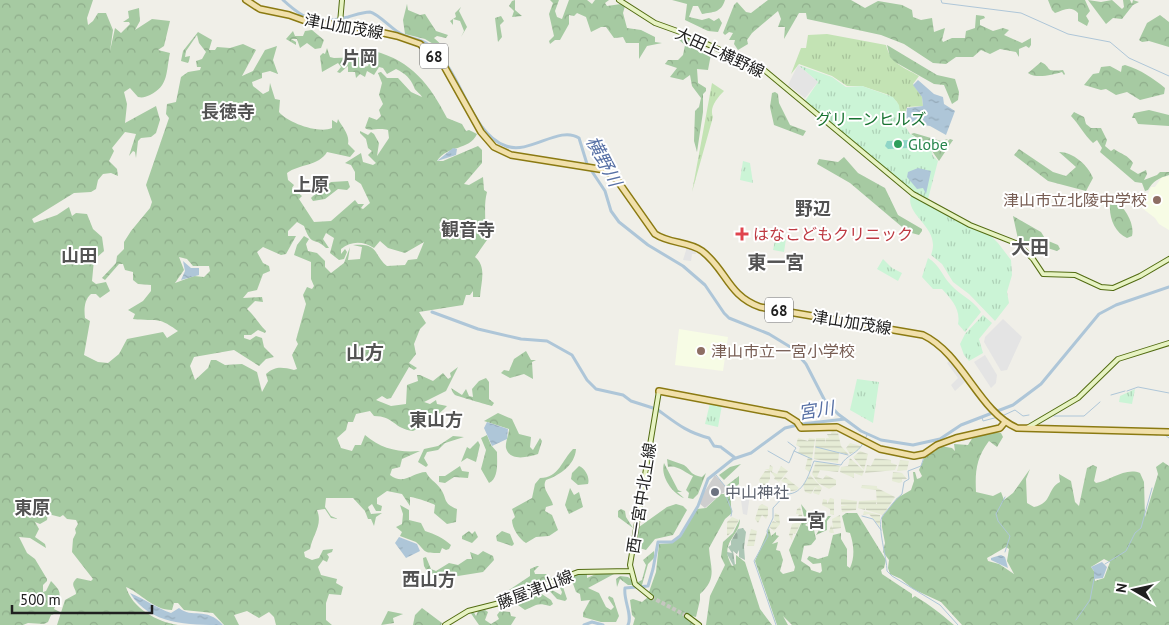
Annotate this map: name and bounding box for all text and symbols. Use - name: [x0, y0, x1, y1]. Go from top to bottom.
- street label: 津山加茂線: [303, 9, 385, 43]
- street label: 大田上横野線: [672, 23, 768, 81]
- road number: 68: [420, 44, 448, 68]
- district label: 片岡: [342, 46, 378, 69]
- district label: 長徳寺: [201, 100, 255, 123]
- park label: グリーンヒルズ: [815, 109, 927, 129]
- water label: 横野川: [581, 132, 628, 192]
- place label: Globe: [908, 134, 948, 154]
- marker: Globe: [892, 138, 904, 150]
- district label: 上原: [293, 173, 329, 196]
- place label: 津山市立北陵中学校: [1003, 190, 1147, 210]
- marker: 津山市立北陵中学校: [1151, 194, 1163, 206]
- district label: 野辺: [795, 197, 831, 220]
- district label: 観音寺: [441, 218, 495, 241]
- place label: はなこどもクリニック: [753, 224, 913, 244]
- marker: はなこどもクリニック: [735, 227, 749, 241]
- district label: 大田: [1011, 235, 1049, 259]
- district label: 山田: [61, 244, 97, 267]
- district label: 東一宮: [747, 250, 805, 274]
- road number: 68: [765, 298, 793, 322]
- street label: 津山加茂線: [811, 306, 893, 338]
- district label: 山方: [346, 340, 384, 364]
- place label: 津山市立一宮小学校: [711, 341, 855, 361]
- marker: 津山市立一宮小学校: [695, 345, 707, 357]
- water label: 宮川: [796, 396, 838, 424]
- district label: 東山方: [409, 408, 463, 431]
- street label: 西一宮中北上線: [622, 441, 660, 555]
- place label: 中山神社: [725, 482, 789, 502]
- marker: 中山神社: [709, 486, 721, 498]
- district label: 東原: [14, 496, 50, 519]
- district label: 一宮: [788, 508, 826, 532]
- street label: 藤屋津山線: [494, 565, 576, 613]
- north arrow: [1109, 565, 1159, 615]
- district label: 西山方: [402, 568, 456, 591]
- scale bar: [12, 582, 152, 614]
- text: N: [1112, 582, 1131, 594]
- text: 500 m: [20, 590, 61, 609]

